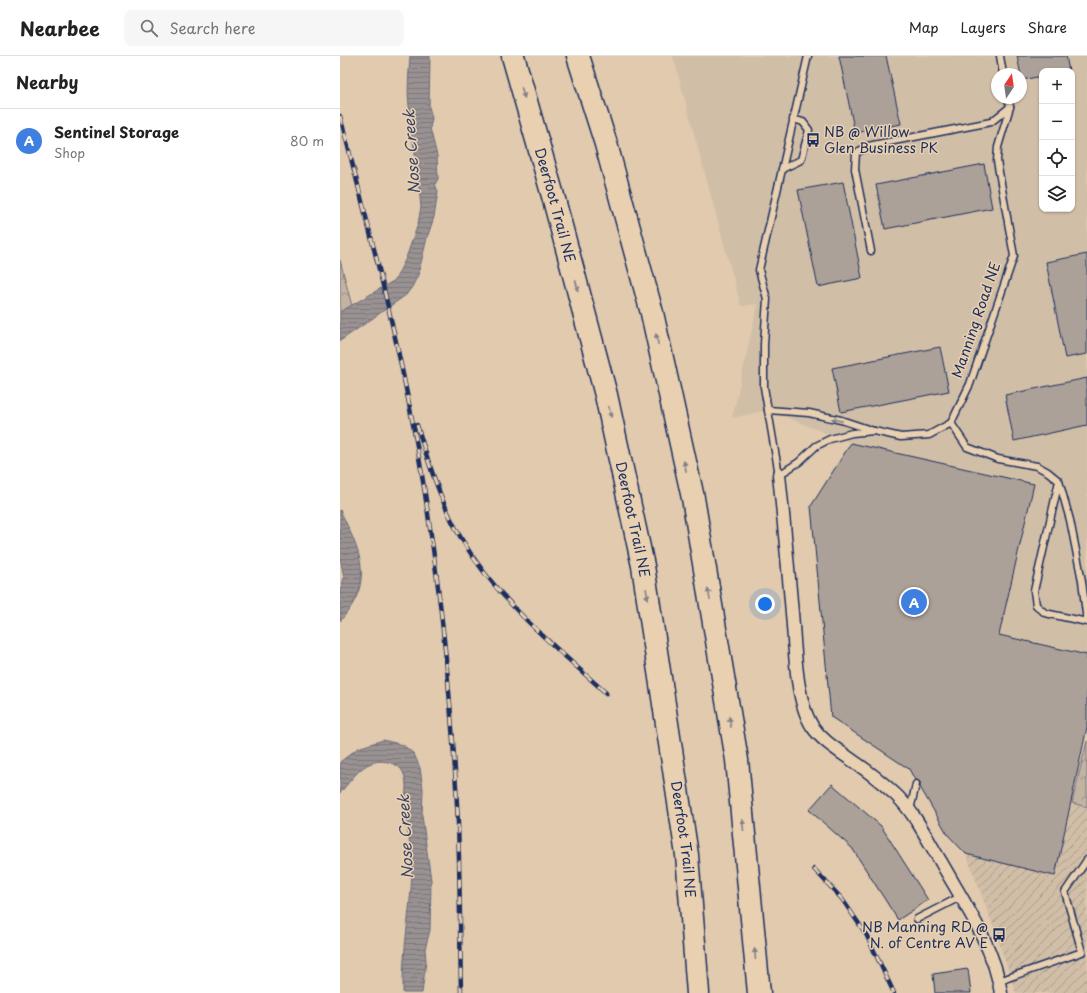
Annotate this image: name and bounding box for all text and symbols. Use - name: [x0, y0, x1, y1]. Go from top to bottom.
- search box: [124, 10, 404, 46]
- text: Nearbee: [20, 14, 100, 42]
- text: Search here: [170, 16, 255, 39]
- icon: search: [138, 17, 160, 39]
- text: Map: [909, 17, 939, 38]
- text: Layers: [961, 17, 1006, 38]
- text: Share: [1028, 17, 1067, 38]
- north arrow: [991, 68, 1027, 104]
- map controls: [1039, 68, 1075, 212]
- button: +: [1039, 68, 1075, 104]
- text: Nearby: [16, 69, 78, 95]
- one-way arrow: [521, 87, 527, 100]
- button: −: [1039, 104, 1075, 140]
- water label: Nose Creek: [396, 108, 425, 195]
- text: Sentinel Storage: [54, 120, 179, 143]
- place label: NB @ Willow Glen Business PK: [824, 121, 939, 158]
- text: A: [24, 131, 34, 150]
- text: 80 m: [290, 131, 324, 150]
- bus stop icon: NB @ Willow Glen Business PK: [805, 132, 821, 148]
- button: locate: [1039, 140, 1075, 176]
- text: Shop: [54, 143, 85, 162]
- street label: Deerfoot Trail NE: [530, 145, 581, 265]
- button: layers: [1039, 176, 1075, 212]
- street label: Manning Road NE: [946, 259, 1005, 381]
- one-way arrow: [574, 280, 580, 292]
- one-way arrow: [654, 333, 660, 345]
- one-way arrow: [607, 406, 613, 418]
- one-way arrow: [830, 416, 843, 422]
- street label: Deerfoot Trail NE: [611, 460, 656, 579]
- one-way arrow: [682, 460, 688, 472]
- pin: A: [901, 587, 927, 617]
- one-way arrow: [644, 588, 650, 600]
- one-way arrow: [706, 588, 712, 600]
- your location: [755, 594, 775, 614]
- one-way arrow: [727, 716, 733, 728]
- street label: Deerfoot Trail NE: [666, 779, 701, 899]
- water label: Nose Creek: [391, 793, 418, 880]
- one-way arrow: [740, 819, 746, 831]
- place label: NB Manning RD @ N. of Centre AV E: [862, 916, 988, 953]
- bus stop icon: NB Manning RD @ N. of Centre AV E: [991, 927, 1007, 943]
- one-way arrow: [752, 948, 758, 960]

